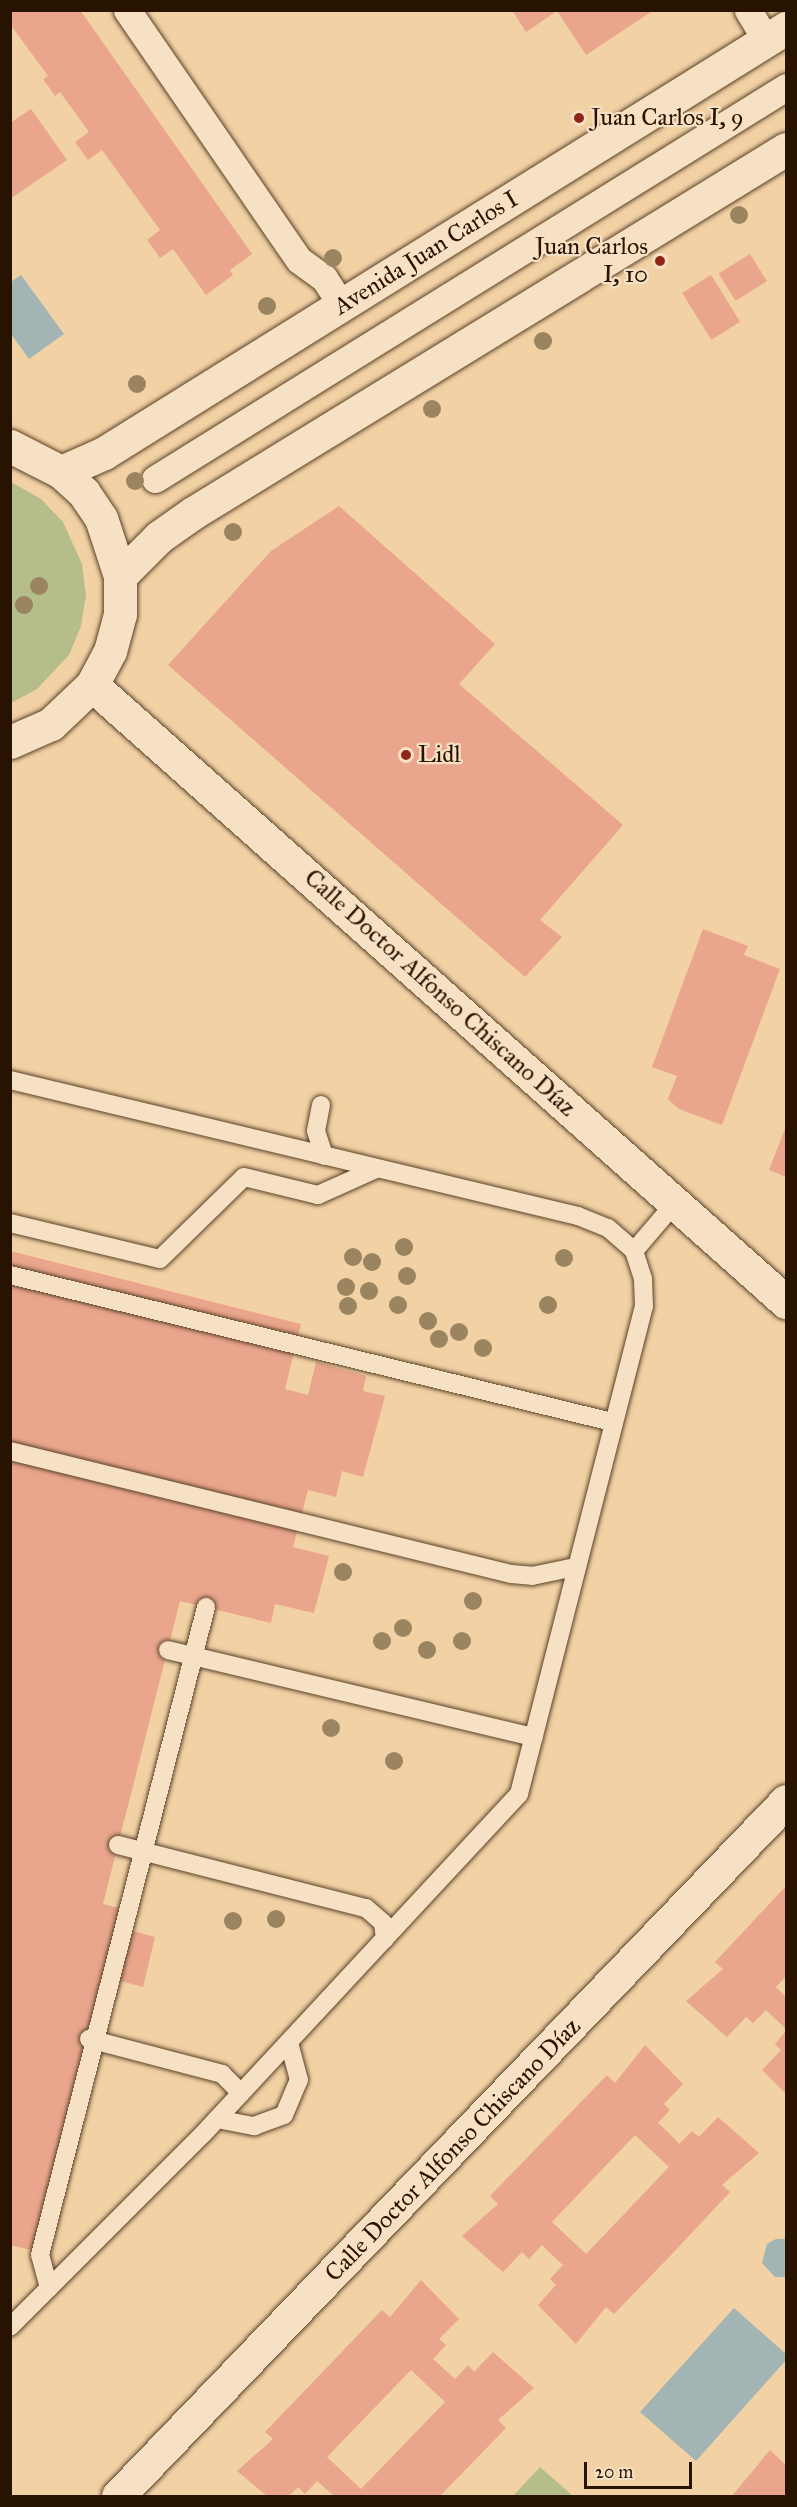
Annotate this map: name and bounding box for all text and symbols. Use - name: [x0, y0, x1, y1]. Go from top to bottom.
- place label: Juan Carlos I, 9: [591, 104, 744, 132]
- marker: Juan Carlos I, 9: [572, 111, 586, 125]
- street label: Avenida Juan Carlos I: [329, 185, 523, 321]
- place label: Juan Carlos I, 10: [535, 233, 648, 289]
- marker: Juan Carlos I, 10: [653, 254, 667, 268]
- place label: Lidl: [418, 741, 461, 769]
- marker: Lidl: [399, 748, 413, 762]
- street label: Calle Doctor Alfonso Chiscano Díaz: [298, 863, 582, 1123]
- street label: Calle Doctor Alfonso Chiscano Díaz: [319, 2012, 587, 2288]
- scale bar: [587, 2450, 695, 2488]
- text: 20 m: [595, 2461, 633, 2483]

